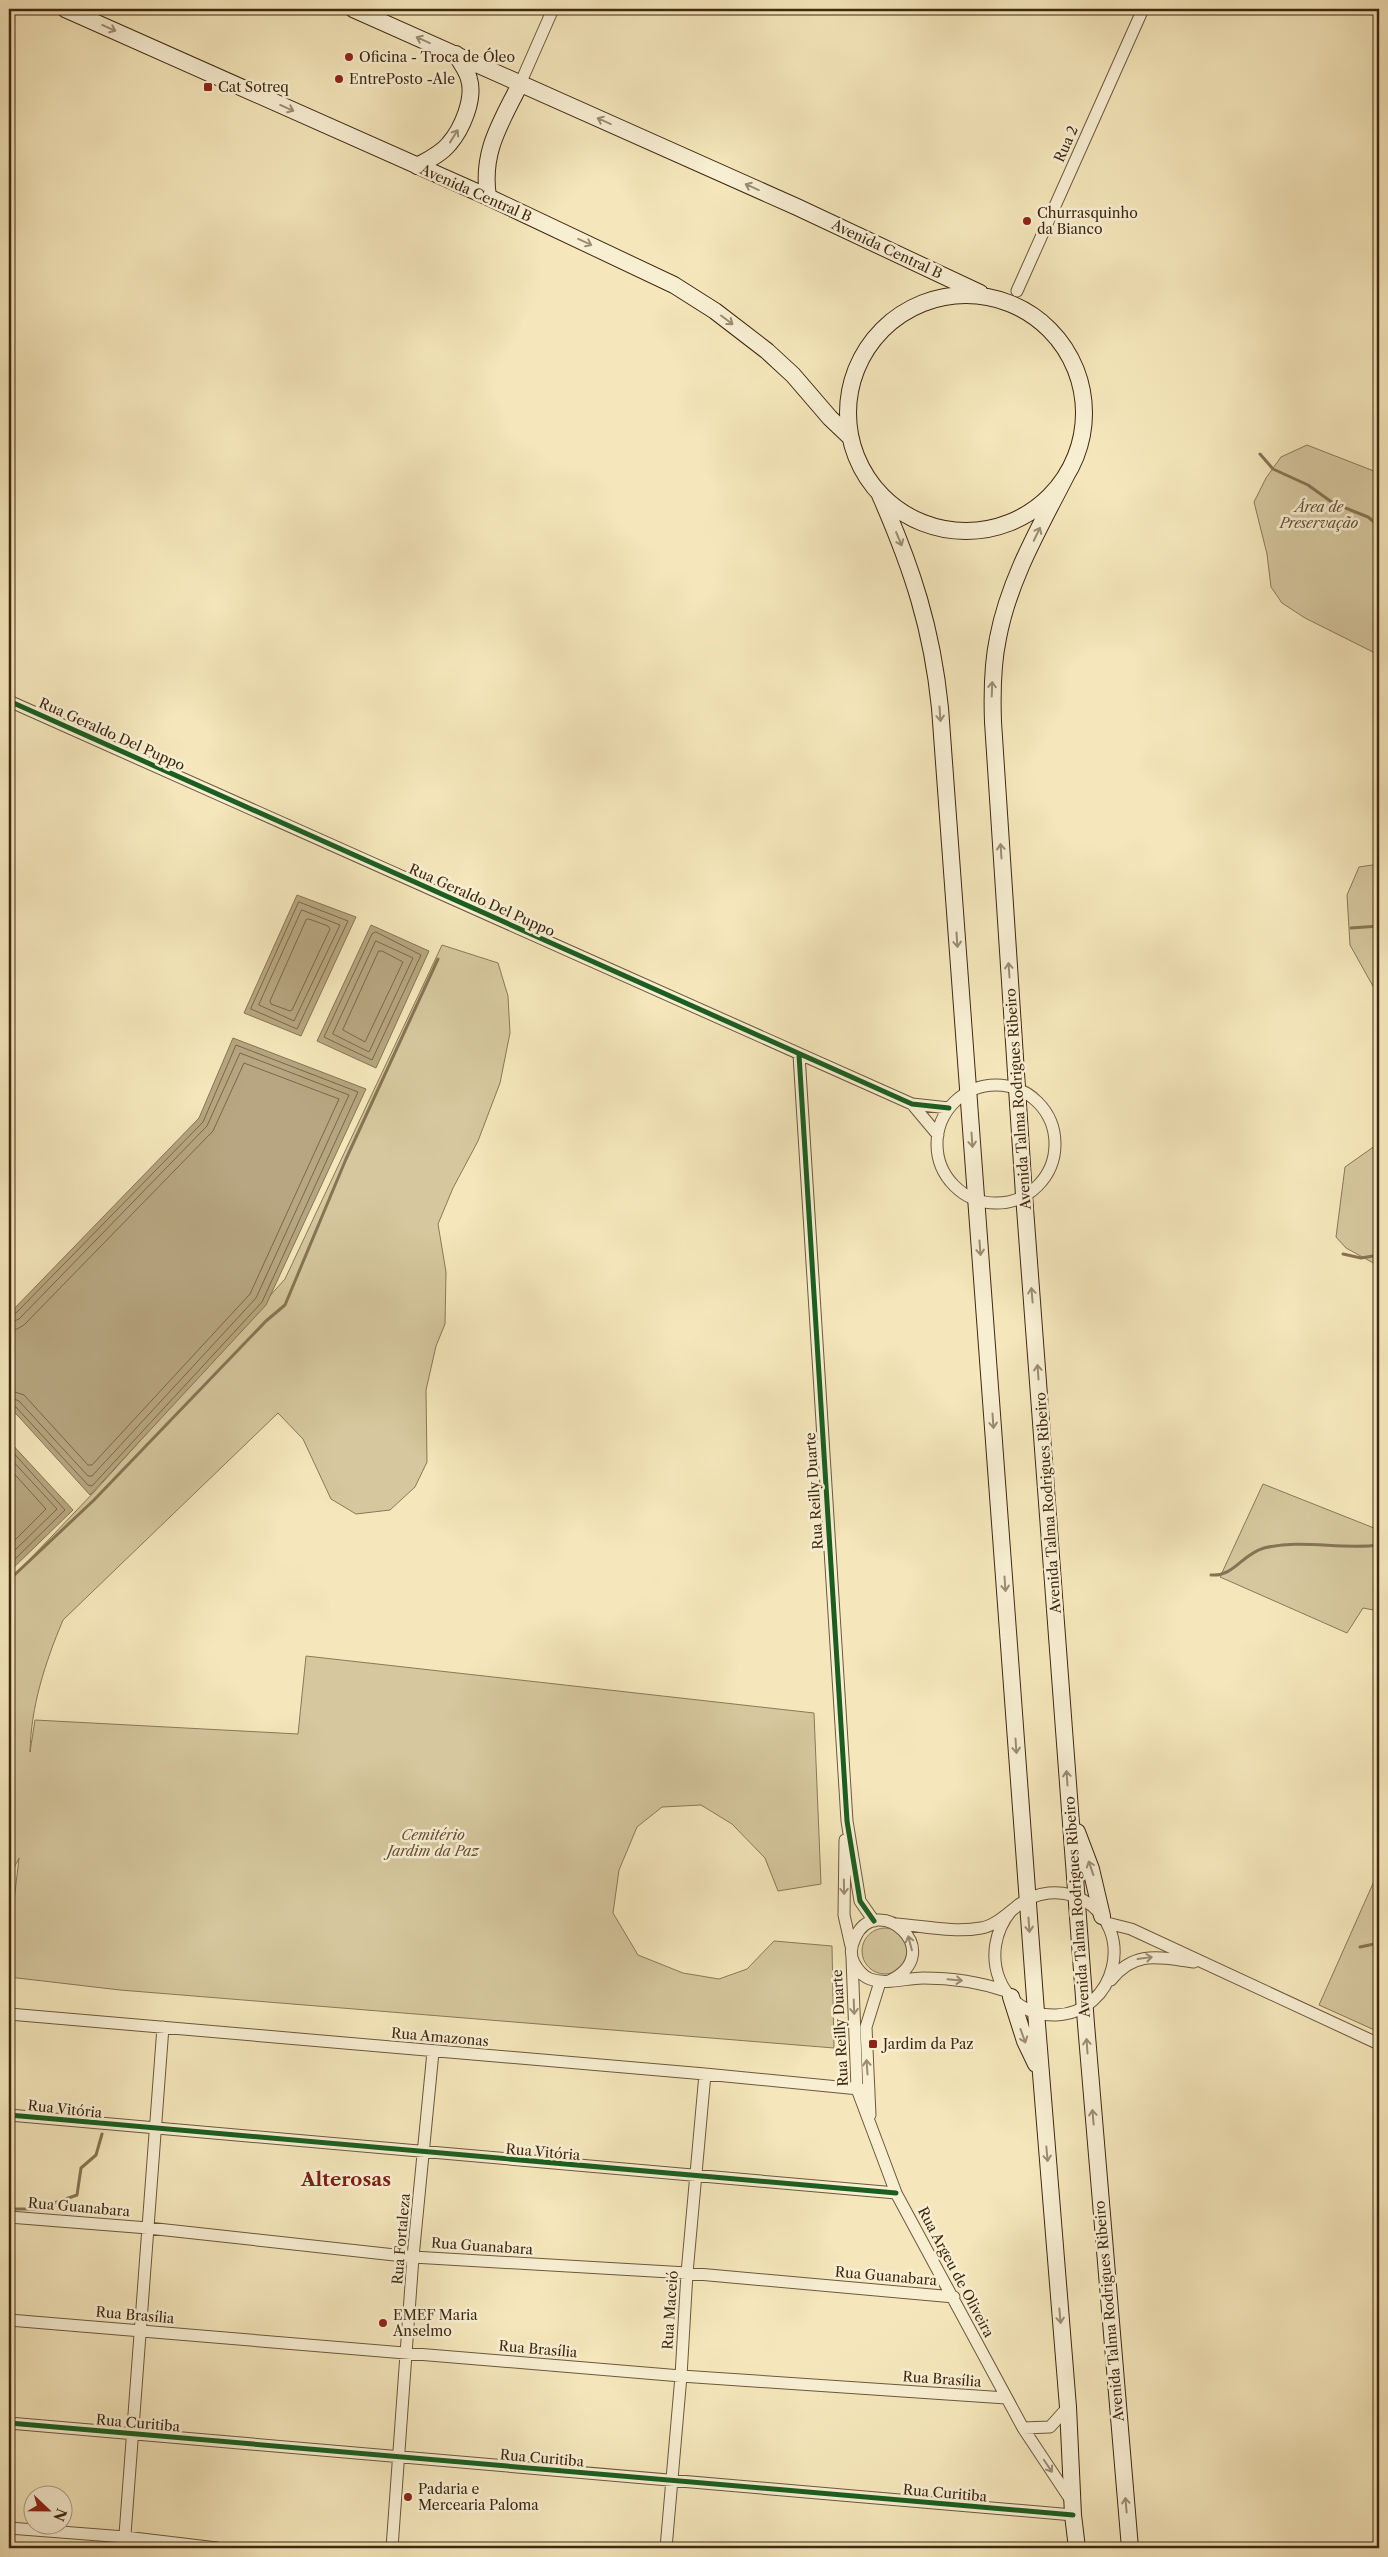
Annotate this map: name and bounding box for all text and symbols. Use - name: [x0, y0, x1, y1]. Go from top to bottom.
- one-way arrow: [101, 24, 116, 34]
- one-way arrow: [416, 34, 431, 44]
- place label: Oficina - Troca de Óleo: [359, 47, 515, 66]
- marker: Oficina - Troca de Óleo: [343, 51, 355, 63]
- place label: EntrePosto -Ale: [349, 70, 455, 88]
- marker: EntrePosto -Ale: [333, 73, 345, 85]
- place label: Cat Sotreq: [218, 78, 289, 96]
- marker: Cat Sotreq: [202, 81, 214, 93]
- one-way arrow: [279, 104, 294, 113]
- one-way arrow: [597, 116, 612, 125]
- street label: Rua 2: [1050, 123, 1082, 165]
- one-way arrow: [449, 130, 459, 144]
- street label: Avenida Central B: [416, 160, 535, 226]
- one-way arrow: [745, 182, 760, 192]
- place label: Churrasquinho da Bianco: [1037, 204, 1138, 238]
- street label: Avenida Central B: [828, 215, 945, 283]
- marker: Churrasquinho da Bianco: [1021, 215, 1033, 227]
- one-way arrow: [577, 238, 592, 248]
- one-way arrow: [720, 314, 733, 325]
- park label: Área de Preservação: [1279, 498, 1359, 532]
- one-way arrow: [1033, 527, 1042, 542]
- one-way arrow: [895, 531, 905, 546]
- one-way arrow: [988, 681, 997, 697]
- street label: Rua Geraldo Del Puppo: [36, 694, 188, 774]
- one-way arrow: [936, 705, 945, 721]
- one-way arrow: [997, 843, 1006, 859]
- street label: Rua Geraldo Del Puppo: [406, 860, 558, 940]
- one-way arrow: [952, 932, 961, 948]
- one-way arrow: [1005, 962, 1014, 978]
- street label: Avenida Talma Rodrigues Ribeiro: [1001, 988, 1035, 1211]
- one-way arrow: [967, 1132, 977, 1148]
- one-way arrow: [975, 1240, 985, 1256]
- one-way arrow: [1028, 1287, 1037, 1303]
- one-way arrow: [1033, 1364, 1043, 1380]
- street label: Avenida Talma Rodrigues Ribeiro: [1031, 1392, 1065, 1615]
- one-way arrow: [988, 1413, 997, 1429]
- street label: Rua Reilly Duarte: [801, 1432, 827, 1550]
- one-way arrow: [1000, 1575, 1009, 1591]
- one-way arrow: [1012, 1737, 1021, 1753]
- one-way arrow: [1063, 1771, 1072, 1787]
- street label: Avenida Talma Rodrigues Ribeiro: [1060, 1796, 1094, 2019]
- park label: Cemitério Jardim da Paz: [383, 1826, 480, 1860]
- one-way arrow: [1085, 1861, 1095, 1877]
- one-way arrow: [839, 1878, 849, 1895]
- one-way arrow: [1025, 1917, 1034, 1933]
- one-way arrow: [905, 1936, 914, 1952]
- one-way arrow: [1137, 1953, 1153, 1963]
- street label: Rua Reilly Duarte: [828, 1969, 852, 2087]
- one-way arrow: [947, 1975, 963, 1985]
- one-way arrow: [849, 1999, 858, 2015]
- street label: Rua Amazonas: [390, 2024, 490, 2050]
- one-way arrow: [1019, 2027, 1028, 2043]
- place label: Jardim da Paz: [881, 2035, 974, 2053]
- marker: Jardim da Paz: [867, 2038, 879, 2050]
- one-way arrow: [1083, 2038, 1092, 2054]
- one-way arrow: [862, 2059, 872, 2075]
- street label: Rua Vitória: [27, 2096, 104, 2122]
- one-way arrow: [1088, 2109, 1098, 2125]
- street label: Rua Vitória: [505, 2140, 582, 2164]
- one-way arrow: [1042, 2146, 1051, 2162]
- district label: Alterosas: [300, 2168, 391, 2191]
- street label: Rua Fortaleza: [388, 2192, 414, 2285]
- street label: Rua Guanabara: [27, 2194, 131, 2220]
- street label: Avenida Talma Rodrigues Ribeiro: [1090, 2200, 1128, 2423]
- street label: Rua Argeu de Oliveira: [914, 2204, 998, 2341]
- street label: Rua Guanabara: [430, 2233, 534, 2259]
- street label: Rua Guanabara: [834, 2263, 938, 2289]
- street label: Rua Maceió: [658, 2270, 682, 2350]
- street label: Rua Brasília: [95, 2303, 176, 2327]
- place label: EMEF Maria Anselmo: [392, 2306, 478, 2340]
- one-way arrow: [1055, 2308, 1065, 2324]
- marker: EMEF Maria Anselmo: [377, 2317, 389, 2329]
- street label: Rua Brasília: [498, 2337, 579, 2361]
- street label: Rua Brasília: [902, 2367, 983, 2391]
- street label: Rua Curitiba: [95, 2410, 181, 2436]
- street label: Rua Curitiba: [499, 2445, 585, 2471]
- one-way arrow: [1043, 2459, 1053, 2473]
- place label: Padaria e Mercearia Paloma: [418, 2480, 539, 2514]
- street label: Rua Curitiba: [902, 2480, 988, 2506]
- north arrow: [22, 2484, 72, 2534]
- marker: Padaria e Mercearia Paloma: [402, 2491, 414, 2503]
- one-way arrow: [1121, 2497, 1131, 2513]
- text: N: [49, 2506, 71, 2524]

